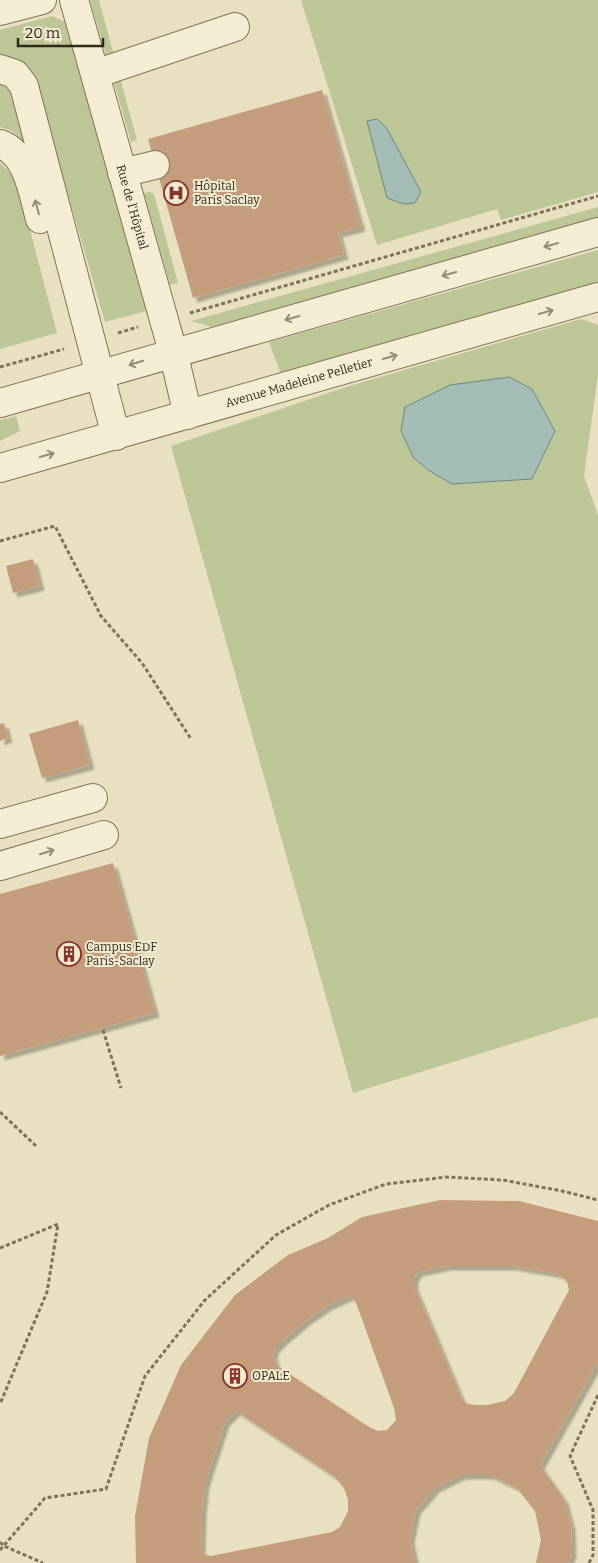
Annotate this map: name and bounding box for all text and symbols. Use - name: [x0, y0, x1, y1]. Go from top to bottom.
- scale bar: [18, 15, 102, 47]
- text: 20 m: [25, 24, 61, 42]
- street label: Rue de l'Hôpital: [114, 163, 151, 252]
- place label: Hôpital Paris Saclay: [194, 179, 260, 207]
- hospital icon: Hôpital Paris Saclay: [163, 180, 189, 206]
- one-way arrow: [32, 200, 41, 216]
- one-way arrow: [544, 241, 560, 250]
- one-way arrow: [441, 270, 457, 279]
- one-way arrow: [537, 306, 553, 316]
- one-way arrow: [285, 314, 301, 324]
- one-way arrow: [381, 351, 397, 361]
- street label: Avenue Madeleine Pelletier: [224, 355, 375, 410]
- one-way arrow: [129, 359, 145, 369]
- one-way arrow: [39, 450, 55, 460]
- one-way arrow: [38, 846, 54, 856]
- place label: Campus EDF Paris-Saclay: [86, 940, 157, 968]
- building icon: Campus EDF Paris-Saclay: [56, 941, 82, 967]
- building icon: OPALE: [222, 1363, 248, 1389]
- place label: OPALE: [252, 1369, 290, 1383]

